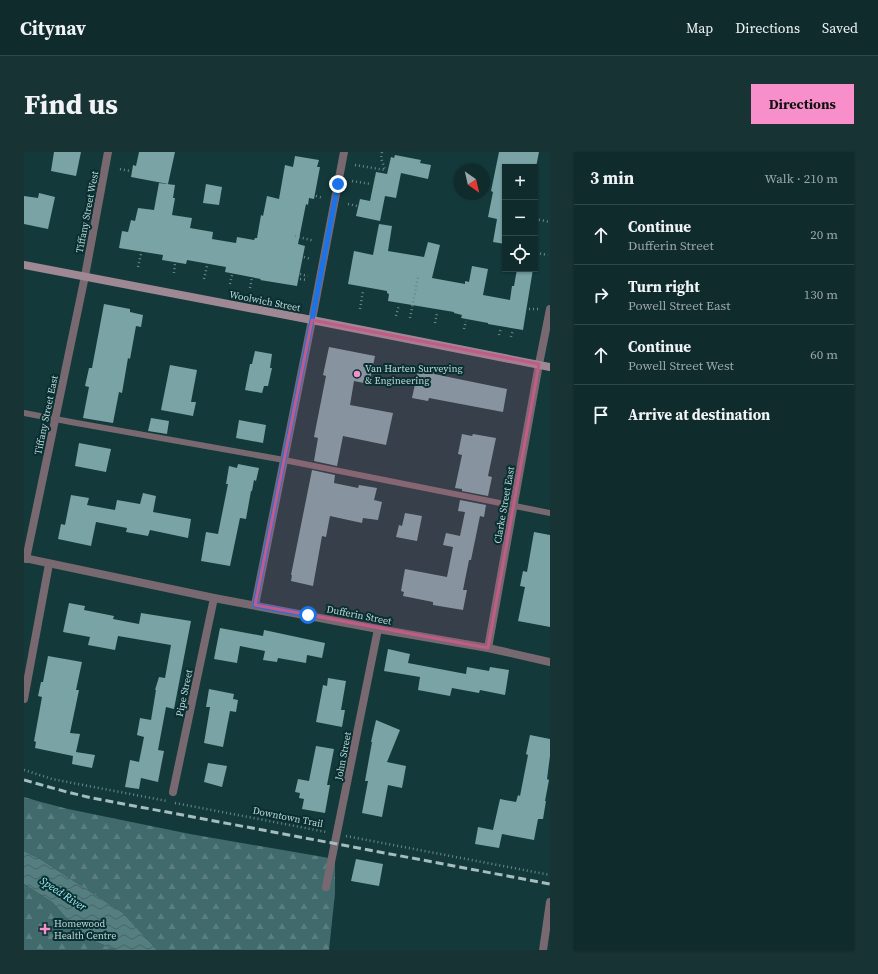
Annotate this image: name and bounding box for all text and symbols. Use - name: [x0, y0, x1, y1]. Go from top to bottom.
- text: Citynav: [20, 15, 86, 41]
- text: Map: [686, 18, 713, 38]
- text: Directions: [735, 18, 800, 38]
- text: Saved: [822, 18, 858, 38]
- button: Directions: [751, 84, 854, 124]
- text: Find us: [24, 85, 118, 123]
- north arrow: [454, 164, 490, 200]
- map controls: [502, 164, 538, 272]
- button: +: [502, 164, 538, 200]
- text: 3 min: [590, 166, 634, 190]
- street label: Tiffany Street West: [73, 169, 101, 254]
- text: Walk · 210 m: [765, 170, 838, 187]
- route end: [329, 175, 347, 193]
- button: −: [502, 200, 538, 236]
- text: Continue: [628, 216, 691, 237]
- icon: ahead: [590, 224, 612, 246]
- text: 20 m: [810, 226, 838, 243]
- button: locate: [502, 236, 538, 272]
- text: Dufferin Street: [628, 237, 714, 254]
- text: Turn right: [628, 276, 700, 297]
- icon: right: [590, 284, 612, 306]
- text: 130 m: [804, 286, 838, 303]
- street label: Woolwich Street: [228, 288, 302, 314]
- text: Powell Street East: [628, 297, 730, 314]
- text: Continue: [628, 336, 691, 357]
- icon: ahead: [590, 344, 612, 366]
- text: 60 m: [810, 346, 838, 363]
- text: Powell Street West: [628, 357, 734, 374]
- place label: Van Harten Surveying & Engineering: [365, 362, 463, 387]
- marker: Van Harten Surveying & Engineering: [352, 369, 362, 379]
- street label: Tiffany Street East: [31, 373, 61, 456]
- icon: arrive: [590, 404, 612, 426]
- text: Arrive at destination: [628, 404, 770, 425]
- street label: Clarke Street East: [491, 465, 517, 545]
- street label: Dufferin Street: [325, 602, 393, 628]
- route start: [299, 606, 317, 624]
- street label: Pipe Street: [173, 667, 196, 718]
- street label: John Street: [332, 730, 354, 782]
- street label: Downtown Trail: [252, 804, 324, 830]
- water label: Speed River: [37, 873, 90, 915]
- place label: Homewood Health Centre: [54, 917, 116, 942]
- marker: Homewood Health Centre: [39, 923, 51, 935]

